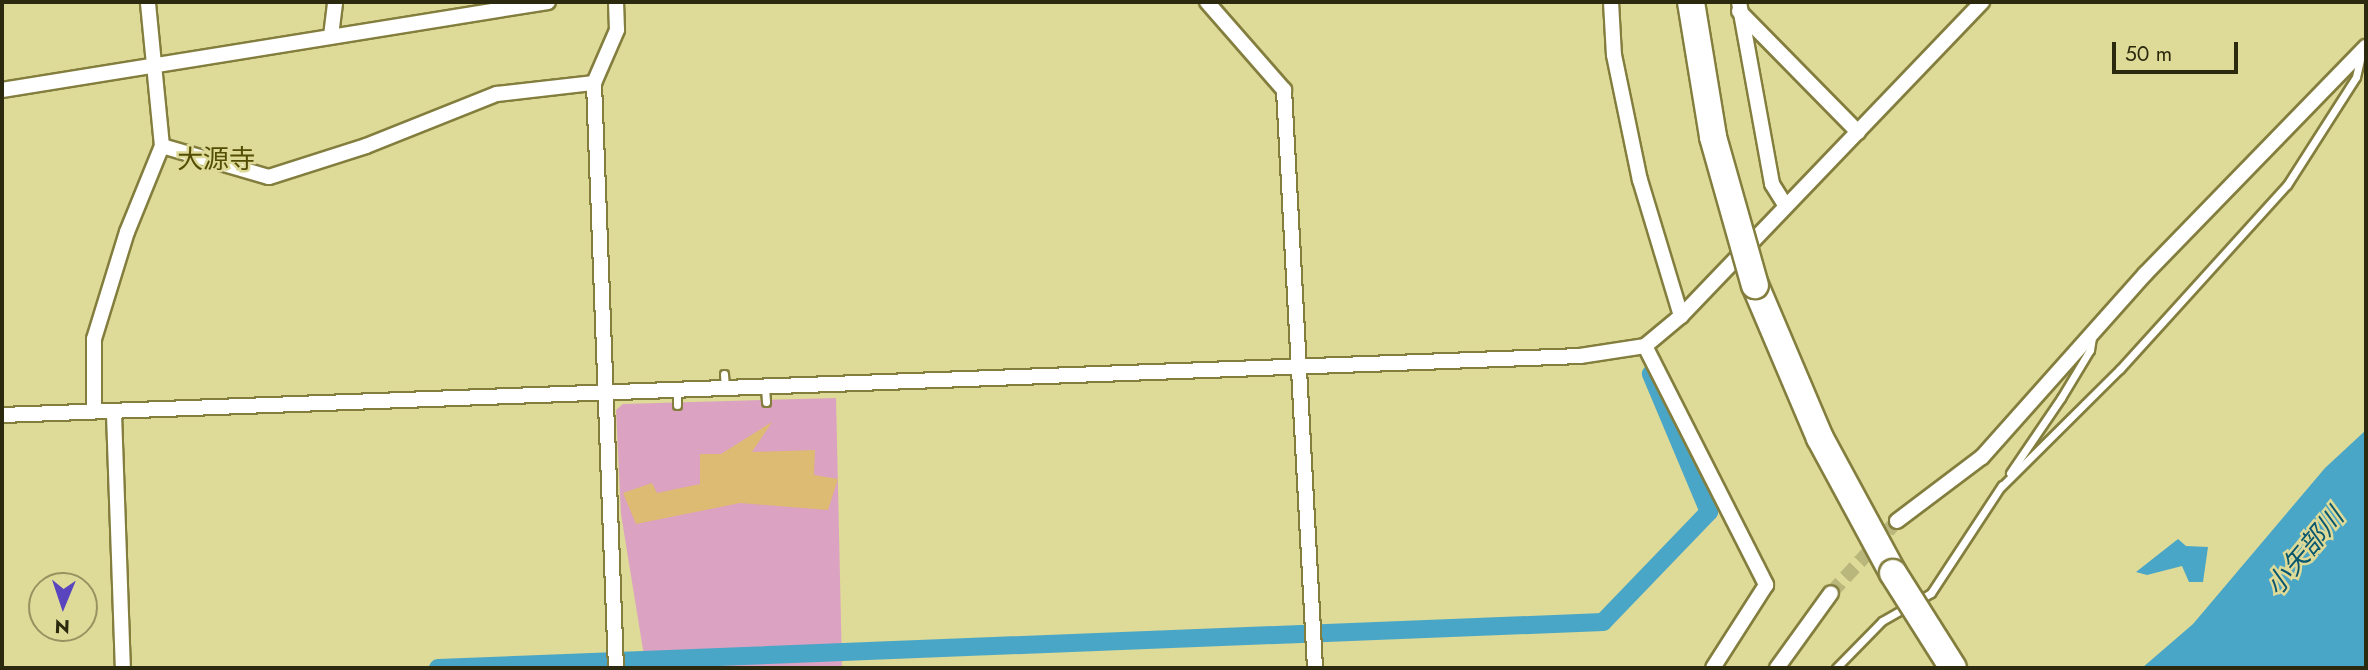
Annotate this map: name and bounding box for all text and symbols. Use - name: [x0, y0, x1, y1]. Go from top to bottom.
- scale bar: [2116, 28, 2242, 72]
- text: 50 m: [2125, 39, 2172, 69]
- district label: 大源寺: [177, 144, 255, 176]
- water label: 小矢部川: [2260, 502, 2350, 602]
- north arrow: [28, 572, 98, 642]
- text: N: [54, 613, 70, 640]

